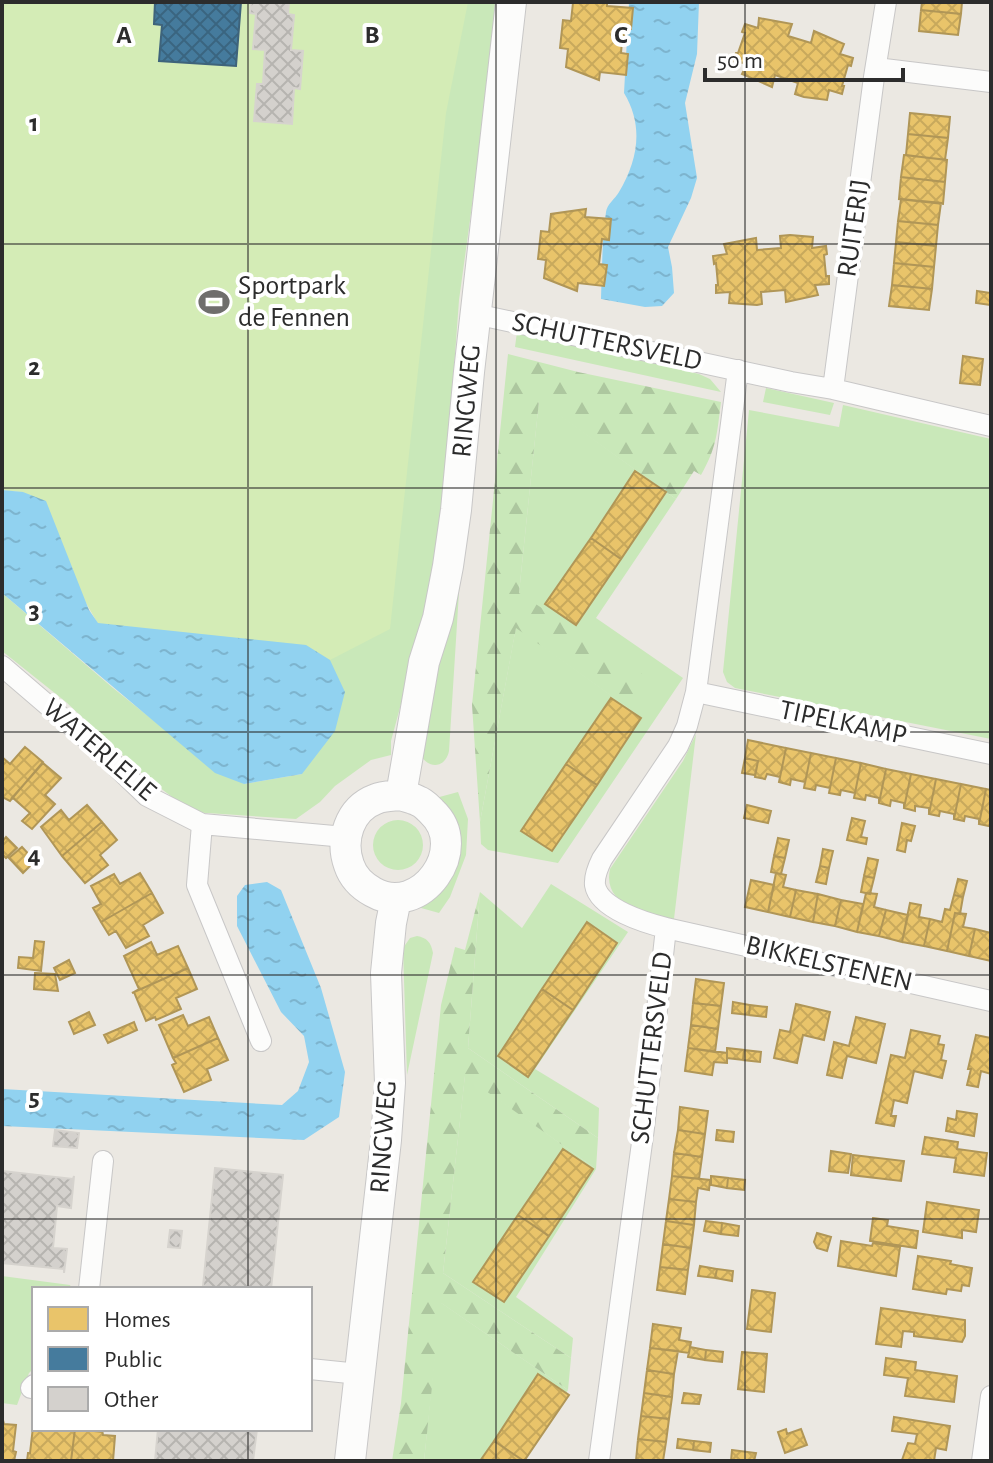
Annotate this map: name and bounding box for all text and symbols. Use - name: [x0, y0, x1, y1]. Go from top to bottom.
- text: A: [116, 22, 132, 48]
- text: B: [364, 22, 380, 48]
- text: C: [614, 22, 628, 48]
- scale bar: [705, 32, 903, 82]
- text: 50 m: [717, 49, 763, 73]
- text: 1: [29, 110, 39, 136]
- street label: RUITERIJ: [833, 177, 875, 279]
- place label: Sportpark de Fennen: [238, 272, 350, 332]
- sports icon: Sportpark de Fennen: [197, 285, 231, 319]
- street label: SCHUTTERSVELD: [510, 308, 704, 376]
- street label: RINGWEG: [448, 343, 486, 459]
- text: 2: [28, 354, 40, 380]
- text: 3: [28, 598, 40, 624]
- street label: WATERLELIE: [37, 694, 161, 806]
- street label: TIPELKAMP: [777, 696, 909, 750]
- text: 4: [27, 842, 41, 868]
- street label: BIKKELSTENEN: [743, 931, 915, 997]
- street label: SCHUTTERSVELD: [626, 950, 678, 1146]
- street label: RINGWEG: [366, 1079, 402, 1195]
- text: 5: [28, 1085, 40, 1111]
- legend: [32, 1287, 312, 1431]
- text: Homes: [104, 1308, 171, 1332]
- text: Public: [104, 1348, 162, 1372]
- text: Other: [104, 1388, 158, 1412]

